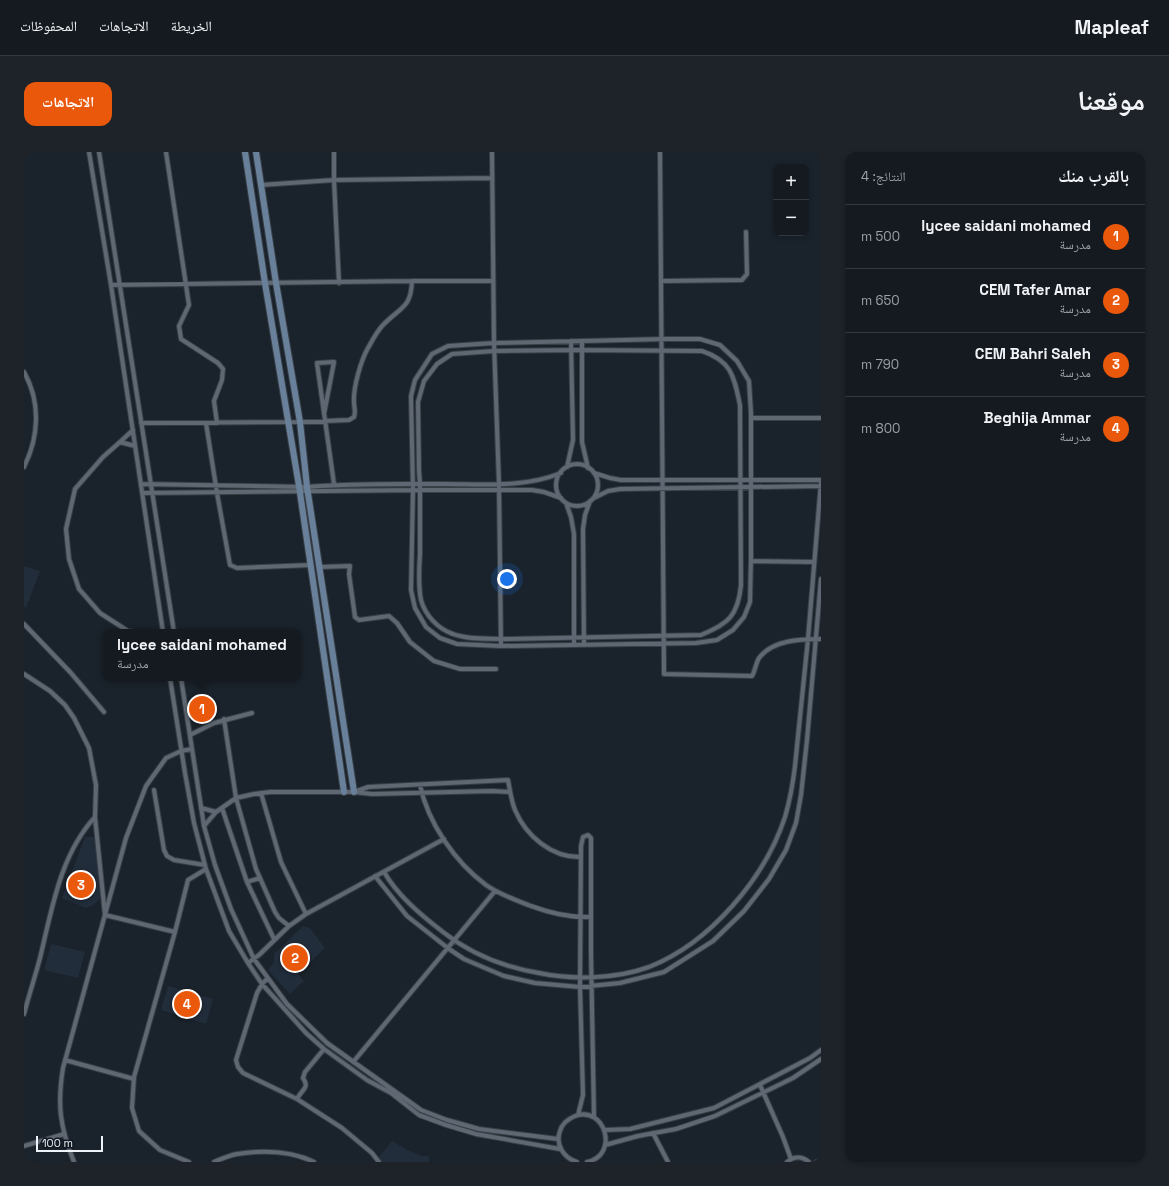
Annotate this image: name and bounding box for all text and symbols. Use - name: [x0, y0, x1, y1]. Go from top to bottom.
- text: Mapleaf: [1075, 15, 1149, 40]
- text: المحفوظات: [20, 17, 77, 35]
- text: الاتجاهات: [99, 17, 149, 35]
- text: الخريطة: [171, 17, 212, 35]
- button: الاتجاهات: [24, 82, 112, 126]
- text: موقعنا: [1077, 82, 1145, 118]
- map controls: [773, 164, 809, 236]
- button: +: [773, 164, 809, 200]
- text: بالقرب منك: [1058, 165, 1129, 187]
- text: النتائج: 4: [861, 168, 906, 185]
- button: −: [773, 200, 809, 236]
- text: lycee saidani mohamed: [921, 216, 1091, 235]
- text: 500 m: [861, 228, 900, 245]
- text: 1: [1113, 228, 1119, 245]
- text: مدرسة: [1059, 236, 1091, 253]
- text: CEM Tafer Amar: [979, 280, 1091, 299]
- text: 650 m: [861, 292, 900, 309]
- text: 2: [1112, 292, 1120, 309]
- text: مدرسة: [1059, 300, 1091, 317]
- text: CEM Bahri Saleh: [975, 344, 1091, 363]
- text: 790 m: [861, 356, 899, 373]
- text: 3: [1112, 356, 1120, 373]
- text: مدرسة: [1059, 364, 1091, 381]
- text: Beghija Ammar: [984, 408, 1091, 427]
- text: 800 m: [861, 420, 900, 437]
- text: 4: [1112, 420, 1120, 437]
- text: مدرسة: [1059, 428, 1091, 445]
- your location: [497, 569, 517, 589]
- popup: [103, 629, 301, 681]
- text: lycee saidani mohamed: [117, 635, 287, 654]
- text: مدرسة: [117, 655, 149, 672]
- pin: 1: [189, 694, 215, 724]
- pin: 3: [68, 870, 94, 900]
- pin: 2: [282, 943, 308, 973]
- pin: 4: [174, 989, 200, 1019]
- scale bar: [36, 1134, 103, 1153]
- text: 100 m: [42, 1136, 73, 1150]

